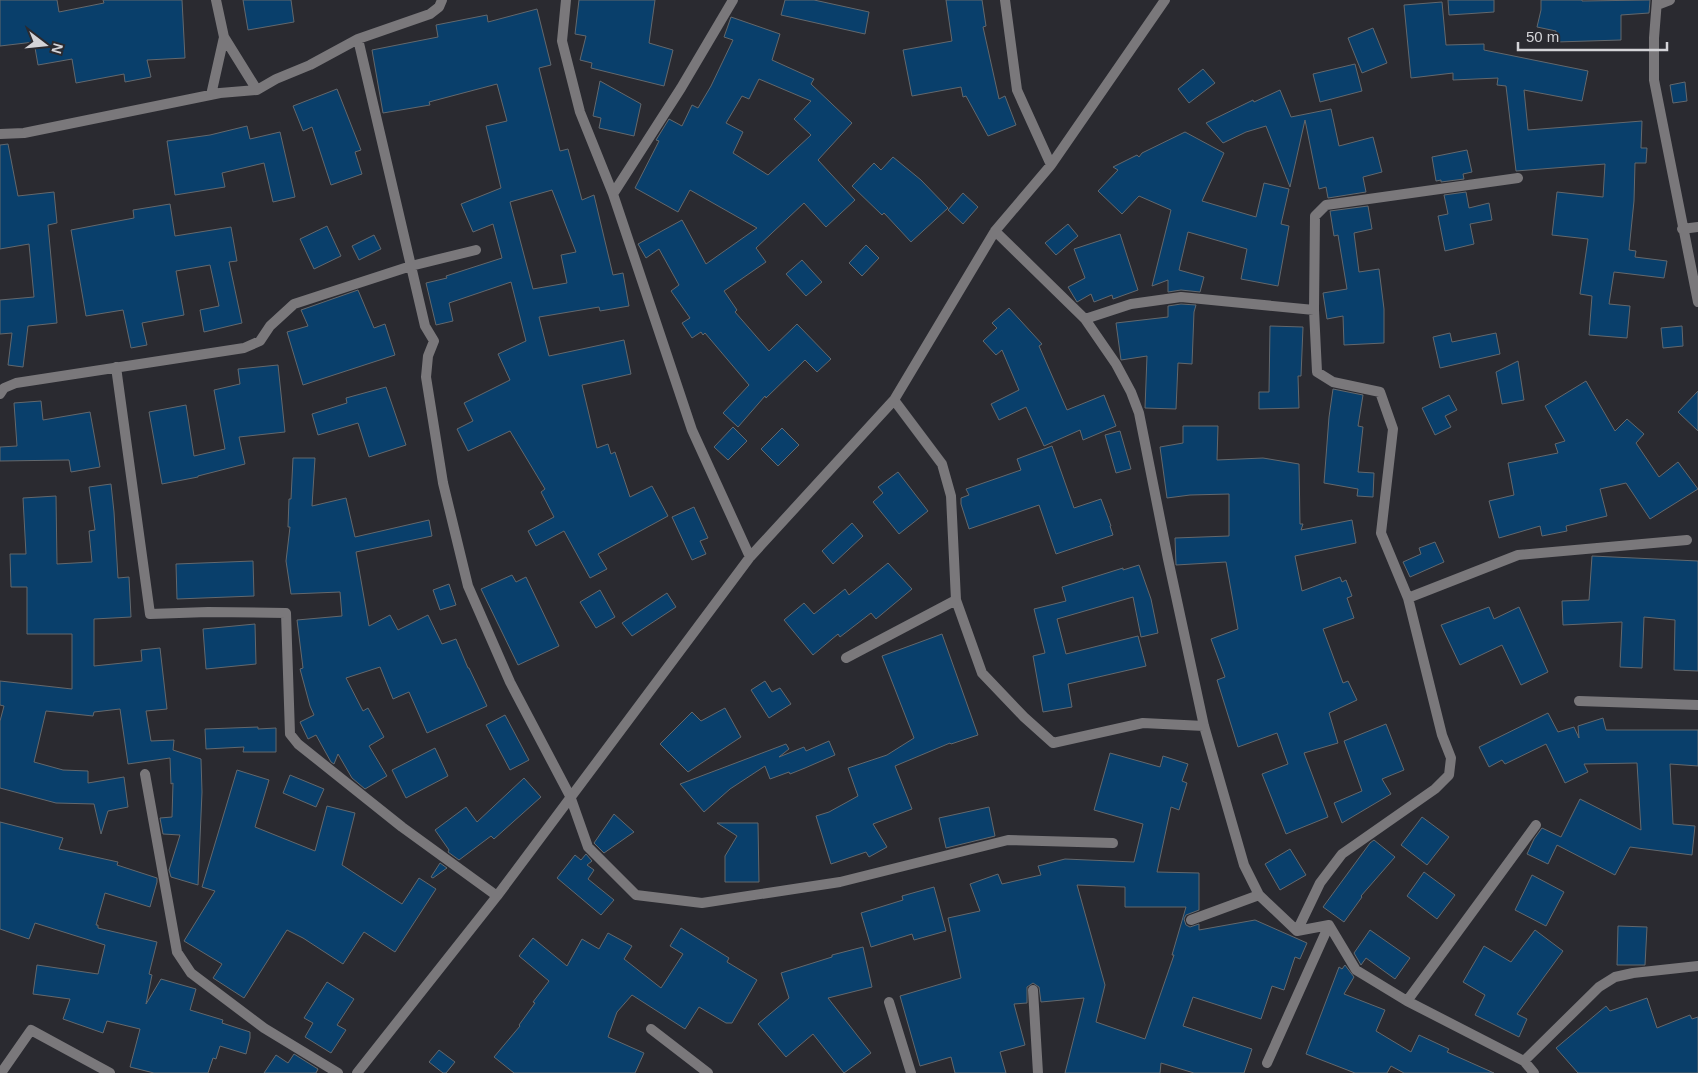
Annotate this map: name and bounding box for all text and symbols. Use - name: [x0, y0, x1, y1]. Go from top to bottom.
- north arrow: [20, 20, 70, 70]
- scale bar: [1518, 20, 1667, 52]
- text: 50 m: [1526, 28, 1559, 45]
- text: N: [48, 42, 67, 56]

